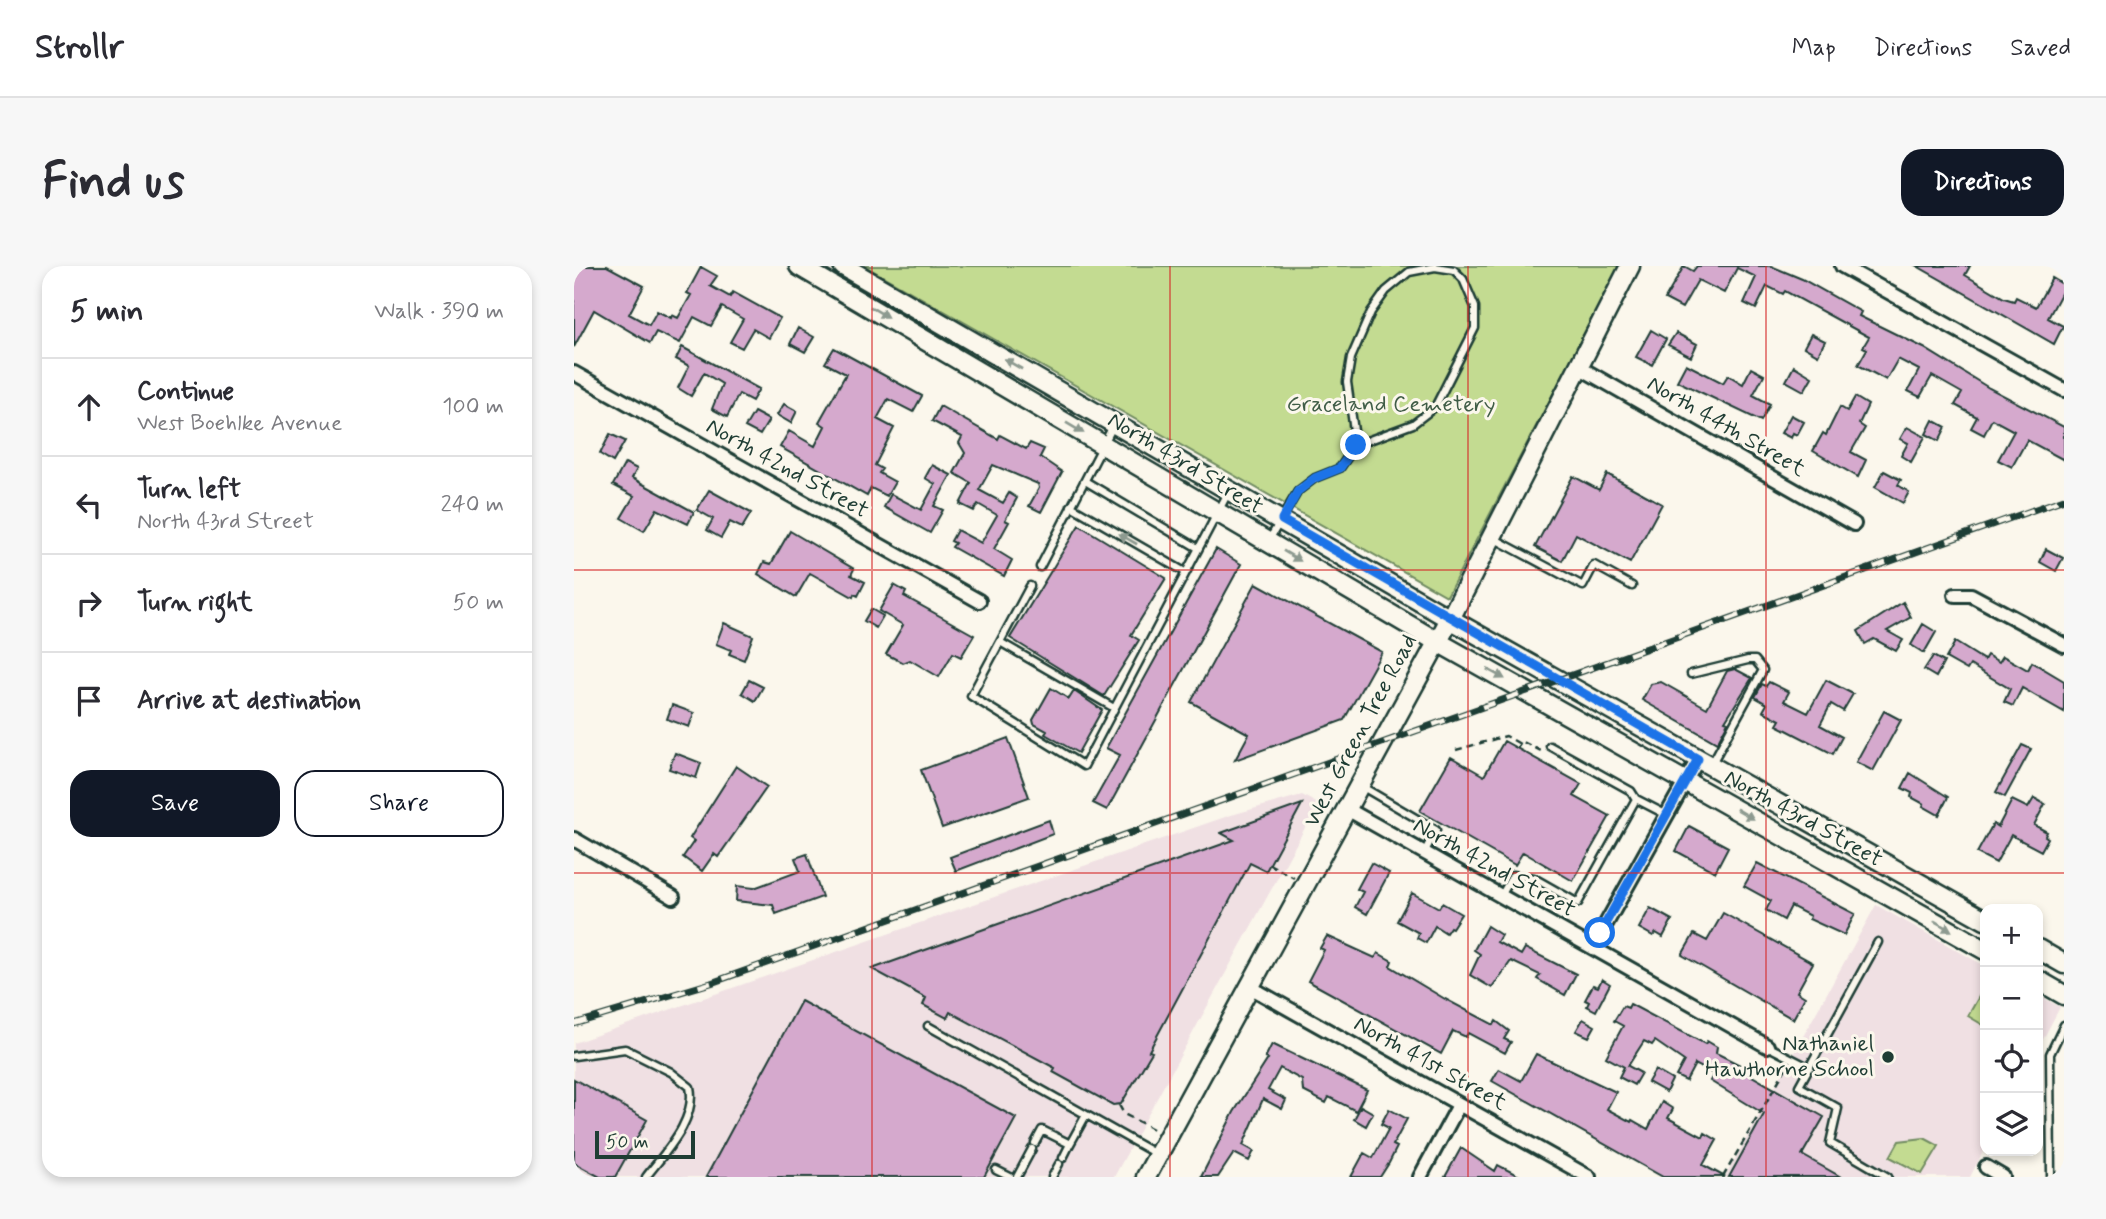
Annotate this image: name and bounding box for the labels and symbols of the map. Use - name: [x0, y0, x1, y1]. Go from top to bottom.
- one-way arrow: [870, 306, 889, 318]
- one-way arrow: [1004, 358, 1023, 370]
- street label: North 44th Street: [1641, 369, 1811, 485]
- park label: Graceland Cemetery: [1286, 390, 1496, 420]
- street label: North 43rd Street: [1102, 406, 1269, 522]
- street label: North 42nd Street: [700, 412, 874, 526]
- one-way arrow: [1066, 421, 1085, 434]
- route end: [1340, 429, 1371, 460]
- one-way arrow: [1119, 533, 1138, 545]
- one-way arrow: [1283, 549, 1302, 562]
- street label: West Green Tree Road: [1297, 629, 1425, 833]
- one-way arrow: [1486, 668, 1505, 680]
- street label: North 43rd Street: [1718, 763, 1888, 875]
- one-way arrow: [1736, 808, 1755, 820]
- street label: North 42nd Street: [1407, 811, 1581, 925]
- route start: [1584, 917, 1615, 948]
- one-way arrow: [1934, 920, 1953, 932]
- street label: North 41st Street: [1348, 1009, 1512, 1119]
- place label: Nathaniel Hawthorne School: [1705, 1029, 1874, 1085]
- marker: Nathaniel Hawthorne School: [1880, 1049, 1896, 1065]
- scale bar: [595, 1128, 695, 1160]

